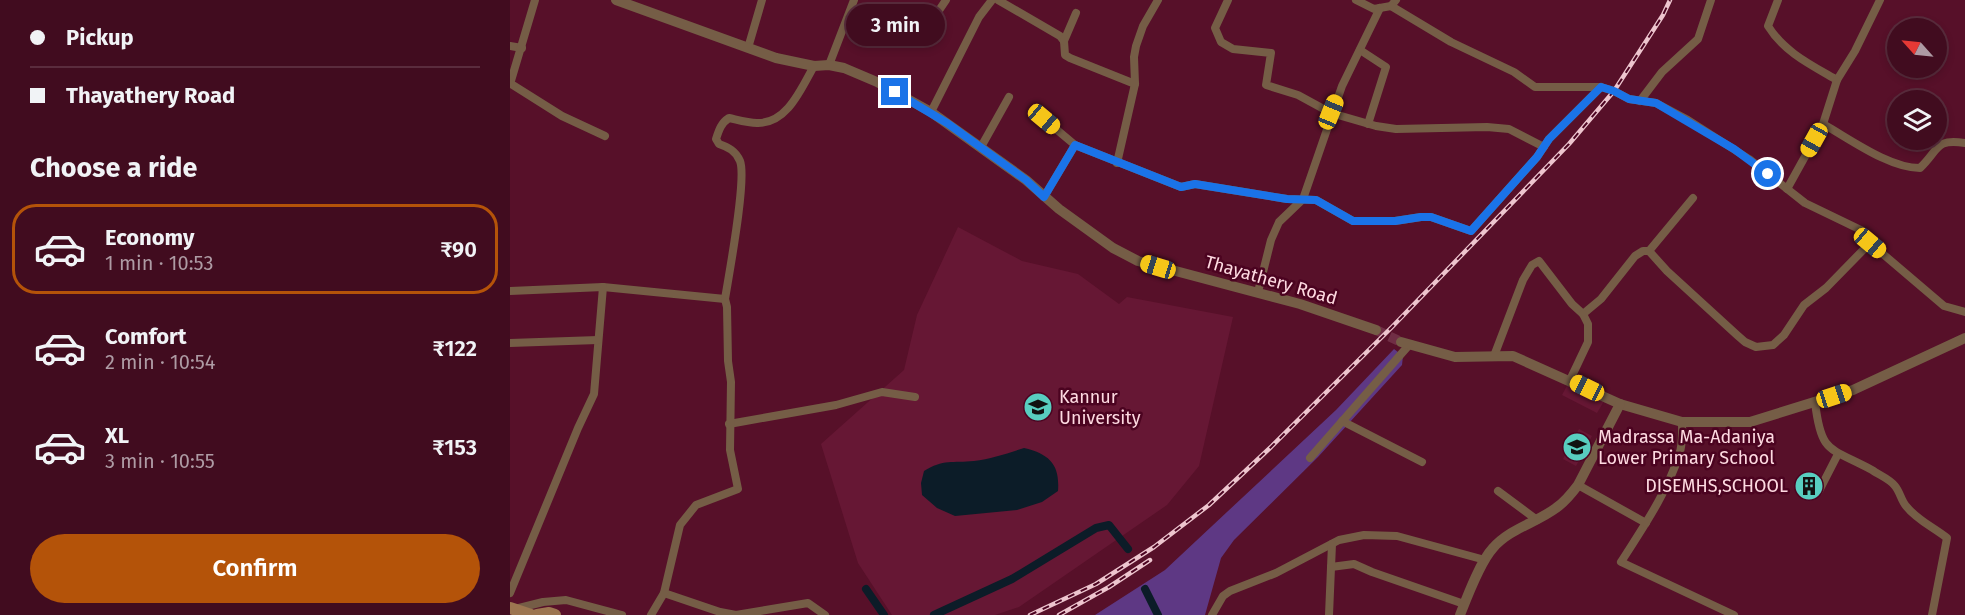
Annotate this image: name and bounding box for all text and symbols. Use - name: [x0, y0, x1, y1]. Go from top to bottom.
- callout: 3 min: [846, 5, 944, 47]
- text: 3 min: [871, 13, 920, 37]
- north arrow: [1887, 18, 1947, 78]
- map controls: [1887, 18, 1947, 150]
- text: Pickup: [66, 24, 134, 51]
- route end: [881, 78, 908, 105]
- text: Thayathery Road: [66, 82, 235, 109]
- button: layers: [1887, 90, 1947, 150]
- car: [1316, 92, 1346, 132]
- car: [1024, 101, 1064, 137]
- car: [1797, 120, 1831, 160]
- text: Choose a ride: [30, 152, 197, 184]
- route start: [1754, 160, 1781, 187]
- icon: car: [33, 222, 87, 276]
- text: Economy: [105, 224, 194, 251]
- car: [1850, 225, 1890, 261]
- text: ₹90: [440, 236, 477, 263]
- text: 1 min · 10:53: [105, 251, 213, 275]
- street label: Thayathery Road: [1202, 251, 1340, 309]
- car: [1138, 253, 1178, 281]
- icon: car: [33, 321, 87, 375]
- text: Comfort: [105, 323, 186, 350]
- text: ₹122: [433, 335, 477, 362]
- text: 2 min · 10:54: [105, 350, 215, 374]
- car: [1567, 372, 1607, 404]
- car: [1814, 382, 1854, 410]
- place label: Kannur University: [1059, 386, 1141, 429]
- school or university icon: Kannur University: [1022, 391, 1054, 423]
- icon: car: [33, 420, 87, 474]
- text: XL: [105, 422, 129, 449]
- place label: Madrassa Ma-Adaniya Lower Primary School: [1598, 426, 1775, 469]
- school or university icon: Madrassa Ma-Adaniya Lower Primary School: [1561, 431, 1593, 463]
- text: ₹153: [432, 434, 477, 461]
- text: 3 min · 10:55: [105, 449, 215, 473]
- building icon: DISEMHS,SCHOOL: [1793, 470, 1825, 502]
- place label: DISEMHS,SCHOOL: [1645, 475, 1788, 497]
- button: Confirm: [30, 534, 480, 603]

